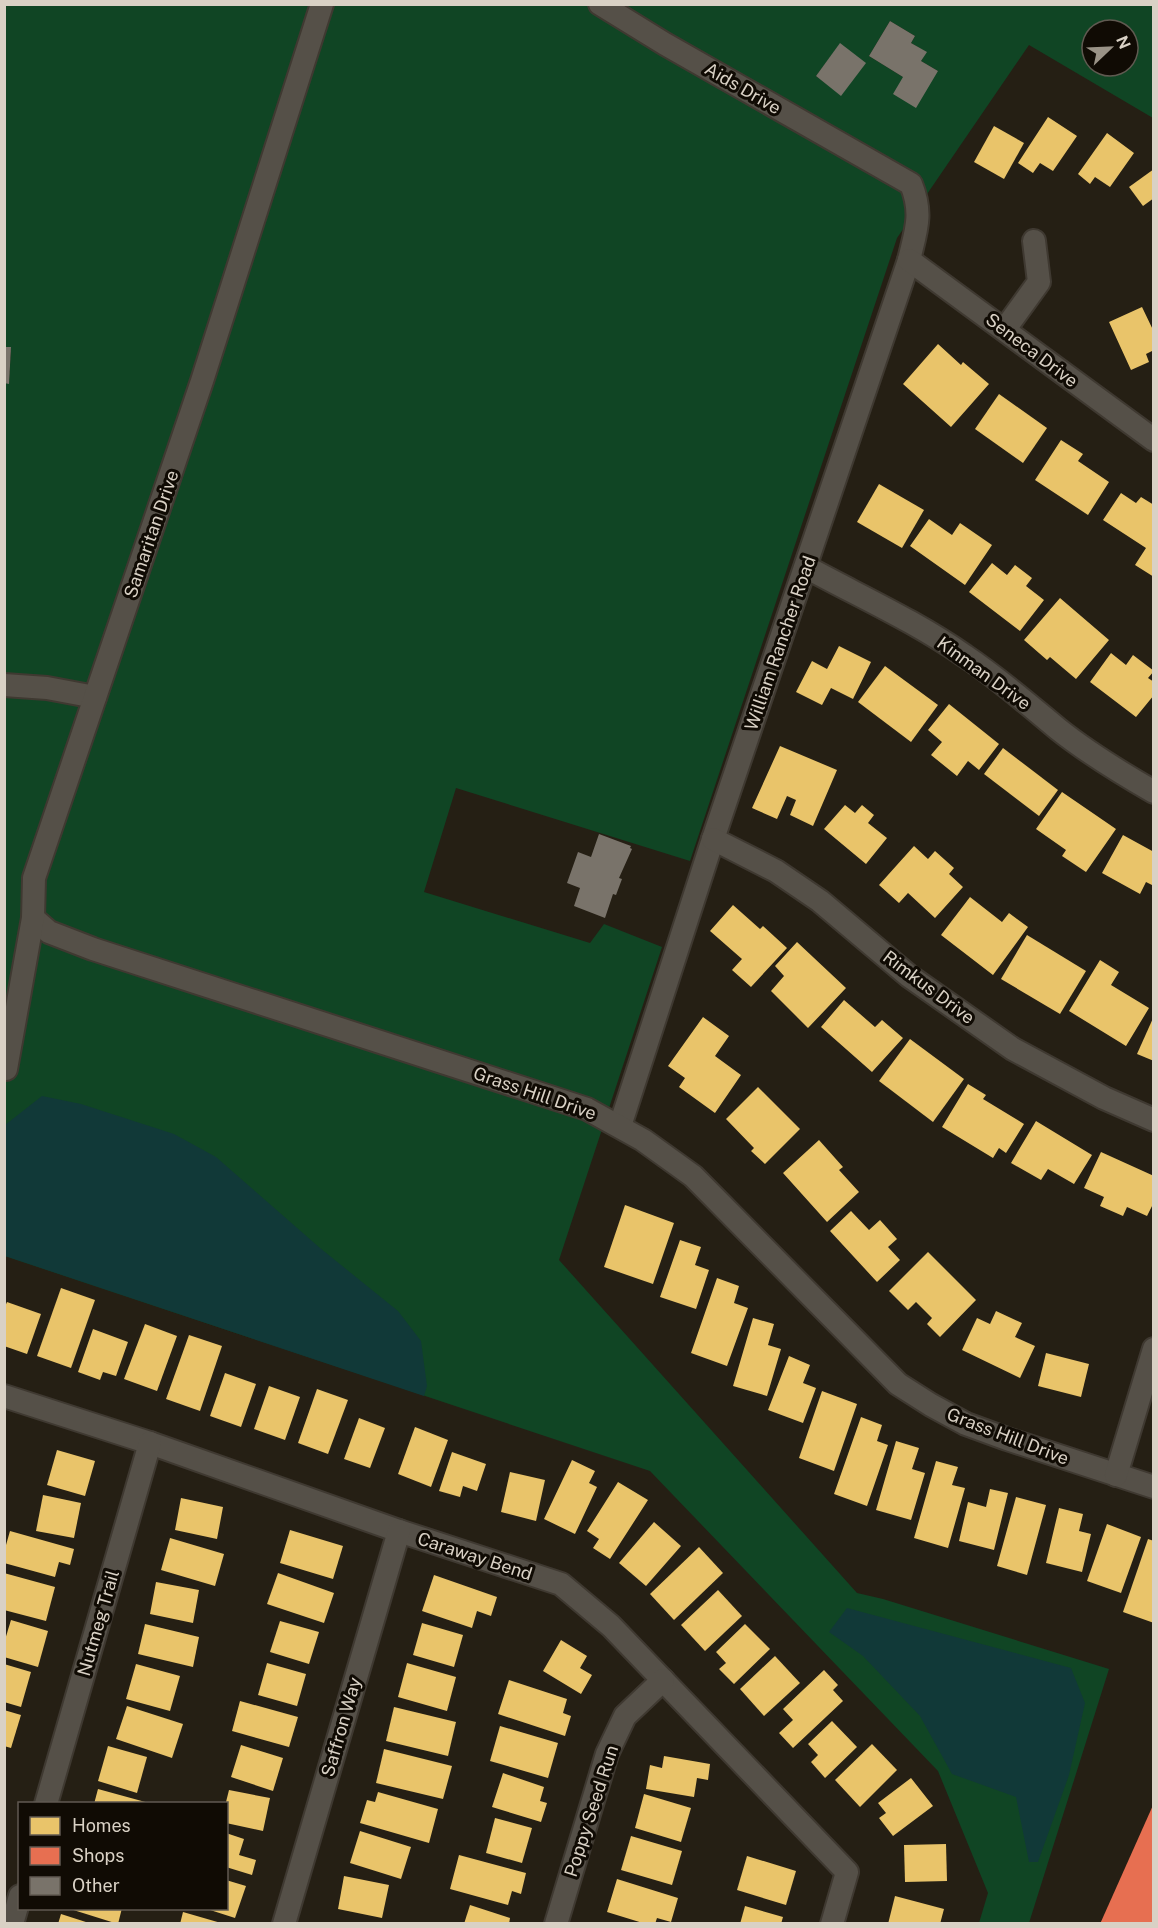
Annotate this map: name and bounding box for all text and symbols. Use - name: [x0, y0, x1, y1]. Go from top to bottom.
- north arrow: [1080, 18, 1140, 78]
- text: N: [1112, 33, 1135, 52]
- street label: Aids Drive: [701, 58, 785, 118]
- street label: Seneca Drive: [982, 309, 1082, 391]
- street label: Samaritan Drive: [119, 467, 183, 601]
- street label: William Rancher Road: [740, 553, 820, 733]
- street label: Kinman Drive: [933, 632, 1035, 714]
- street label: Rimkus Drive: [879, 946, 979, 1028]
- street label: Grass Hill Drive: [471, 1062, 599, 1124]
- street label: Grass Hill Drive: [944, 1403, 1072, 1469]
- street label: Caraway Bend: [415, 1528, 535, 1584]
- street label: Nutmeg Trail: [73, 1568, 123, 1678]
- street label: Saffron Way: [317, 1674, 365, 1779]
- street label: Poppy Seed Run: [560, 1742, 622, 1880]
- legend: [18, 1802, 228, 1910]
- text: Homes: [72, 1815, 131, 1836]
- text: Shops: [72, 1845, 124, 1866]
- text: Other: [72, 1875, 120, 1896]

